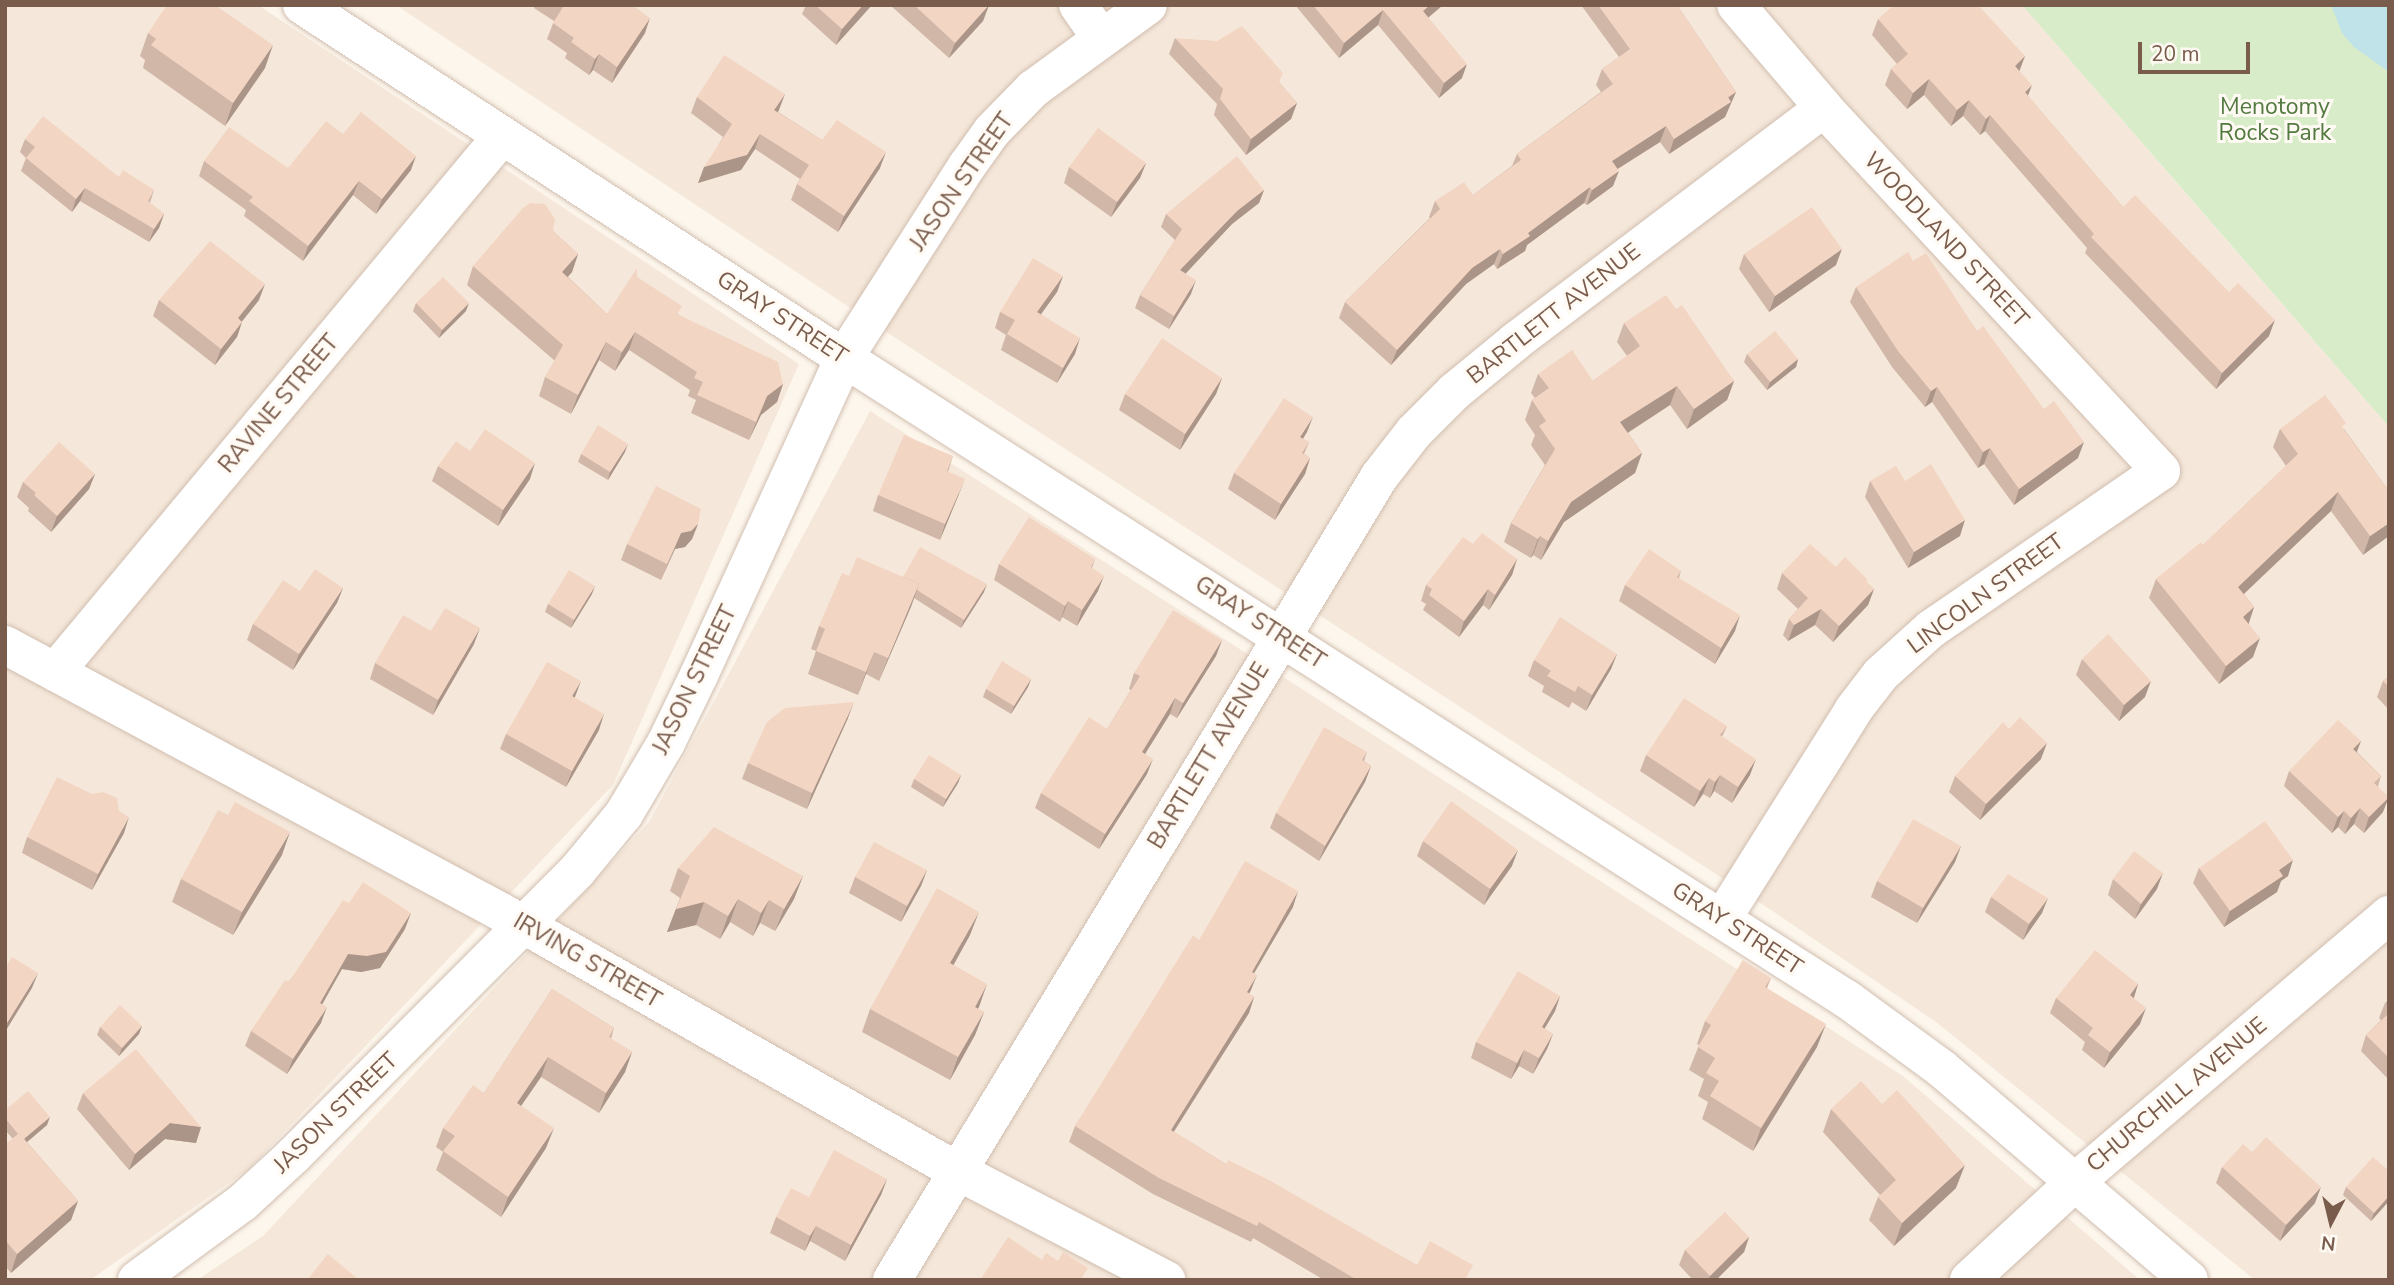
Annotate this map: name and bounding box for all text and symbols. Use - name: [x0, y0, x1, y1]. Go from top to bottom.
- scale bar: [2142, 28, 2254, 72]
- text: 20 m: [2151, 40, 2200, 68]
- park label: Menotomy Rocks Park: [2219, 93, 2331, 147]
- street label: JASON STREET: [904, 108, 1020, 256]
- street label: WOODLAND STREET: [1858, 147, 2034, 333]
- street label: BARTLETT AVENUE: [1462, 238, 1646, 390]
- street label: GRAY STREET: [712, 266, 852, 370]
- street label: RAVINE STREET: [213, 329, 345, 479]
- street label: LINCOLN STREET: [1902, 528, 2070, 660]
- street label: GRAY STREET: [1190, 571, 1330, 675]
- street label: JASON STREET: [647, 601, 743, 759]
- street label: BARTLETT AVENUE: [1142, 658, 1276, 854]
- street label: GRAY STREET: [1667, 877, 1807, 981]
- street label: IRVING STREET: [508, 908, 666, 1014]
- street label: CHURCHILL AVENUE: [2081, 1012, 2273, 1178]
- street label: JASON STREET: [268, 1047, 404, 1179]
- north arrow: [2296, 1187, 2366, 1257]
- text: N: [2320, 1229, 2337, 1257]

